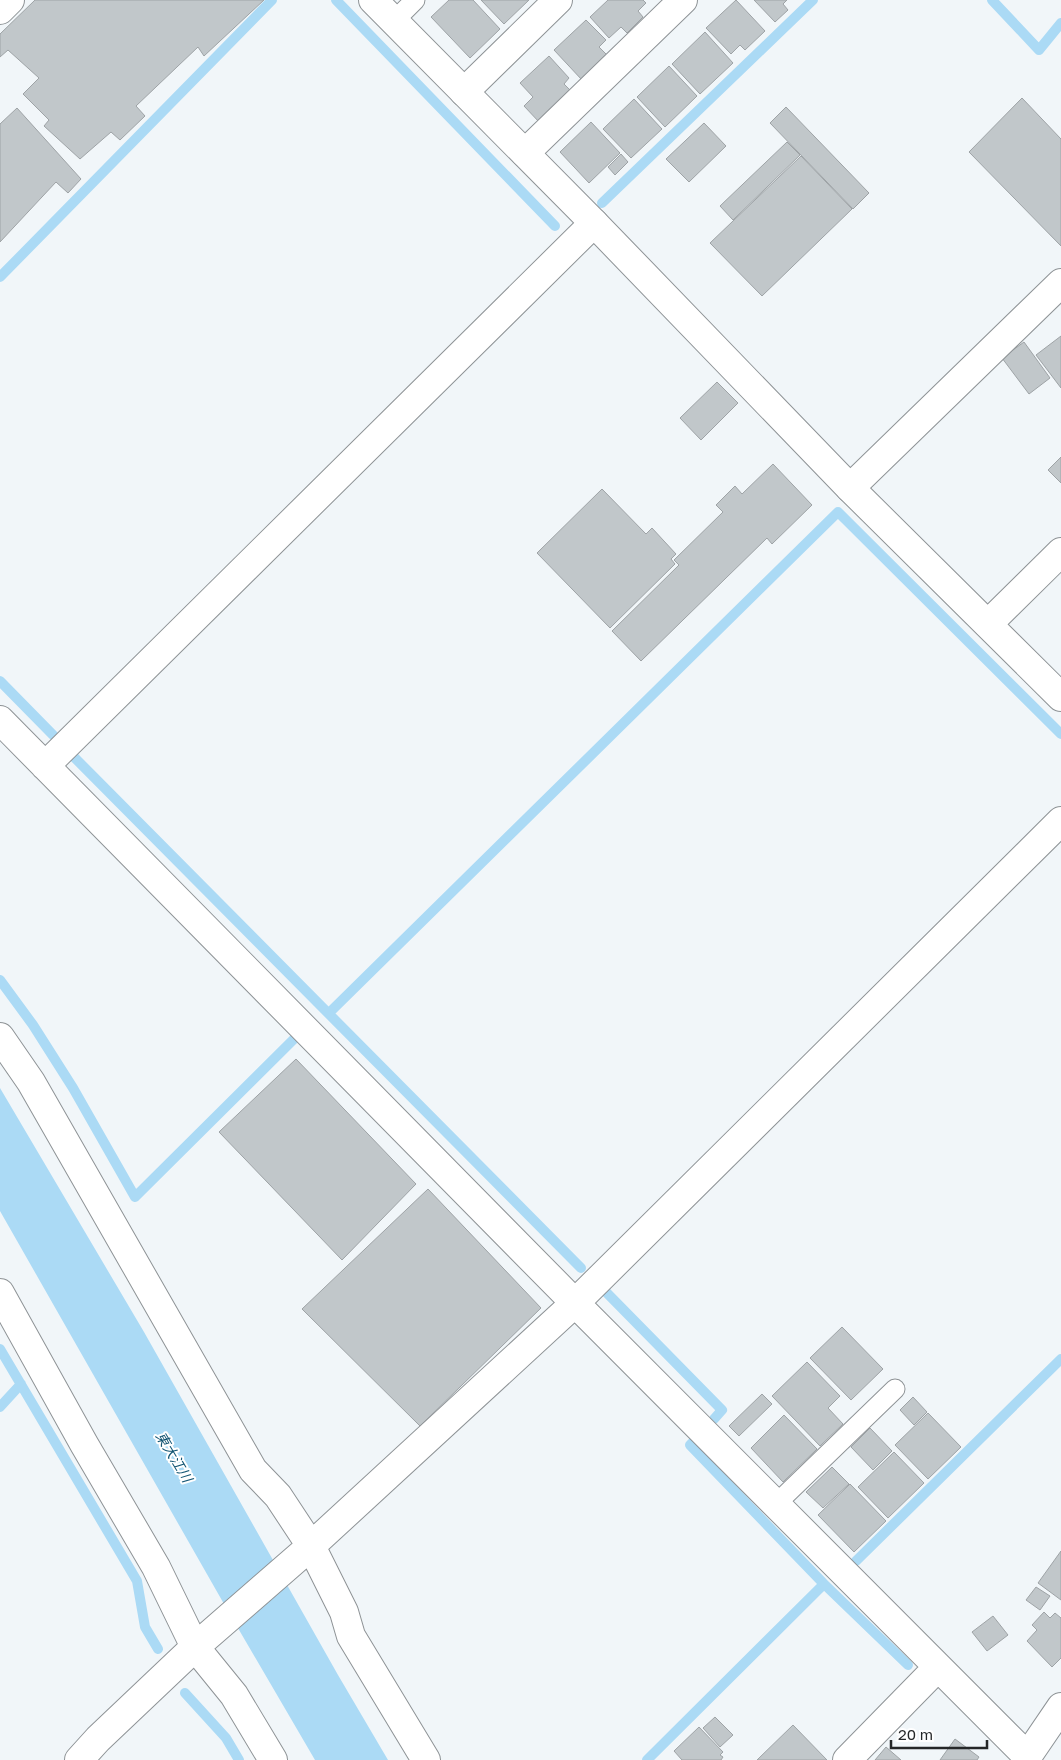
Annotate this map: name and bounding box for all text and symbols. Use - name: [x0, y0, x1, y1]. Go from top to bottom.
- water label: 東大江川: [153, 1428, 197, 1487]
- scale bar: [891, 1718, 987, 1750]
- text: 20 m: [898, 1725, 933, 1743]

